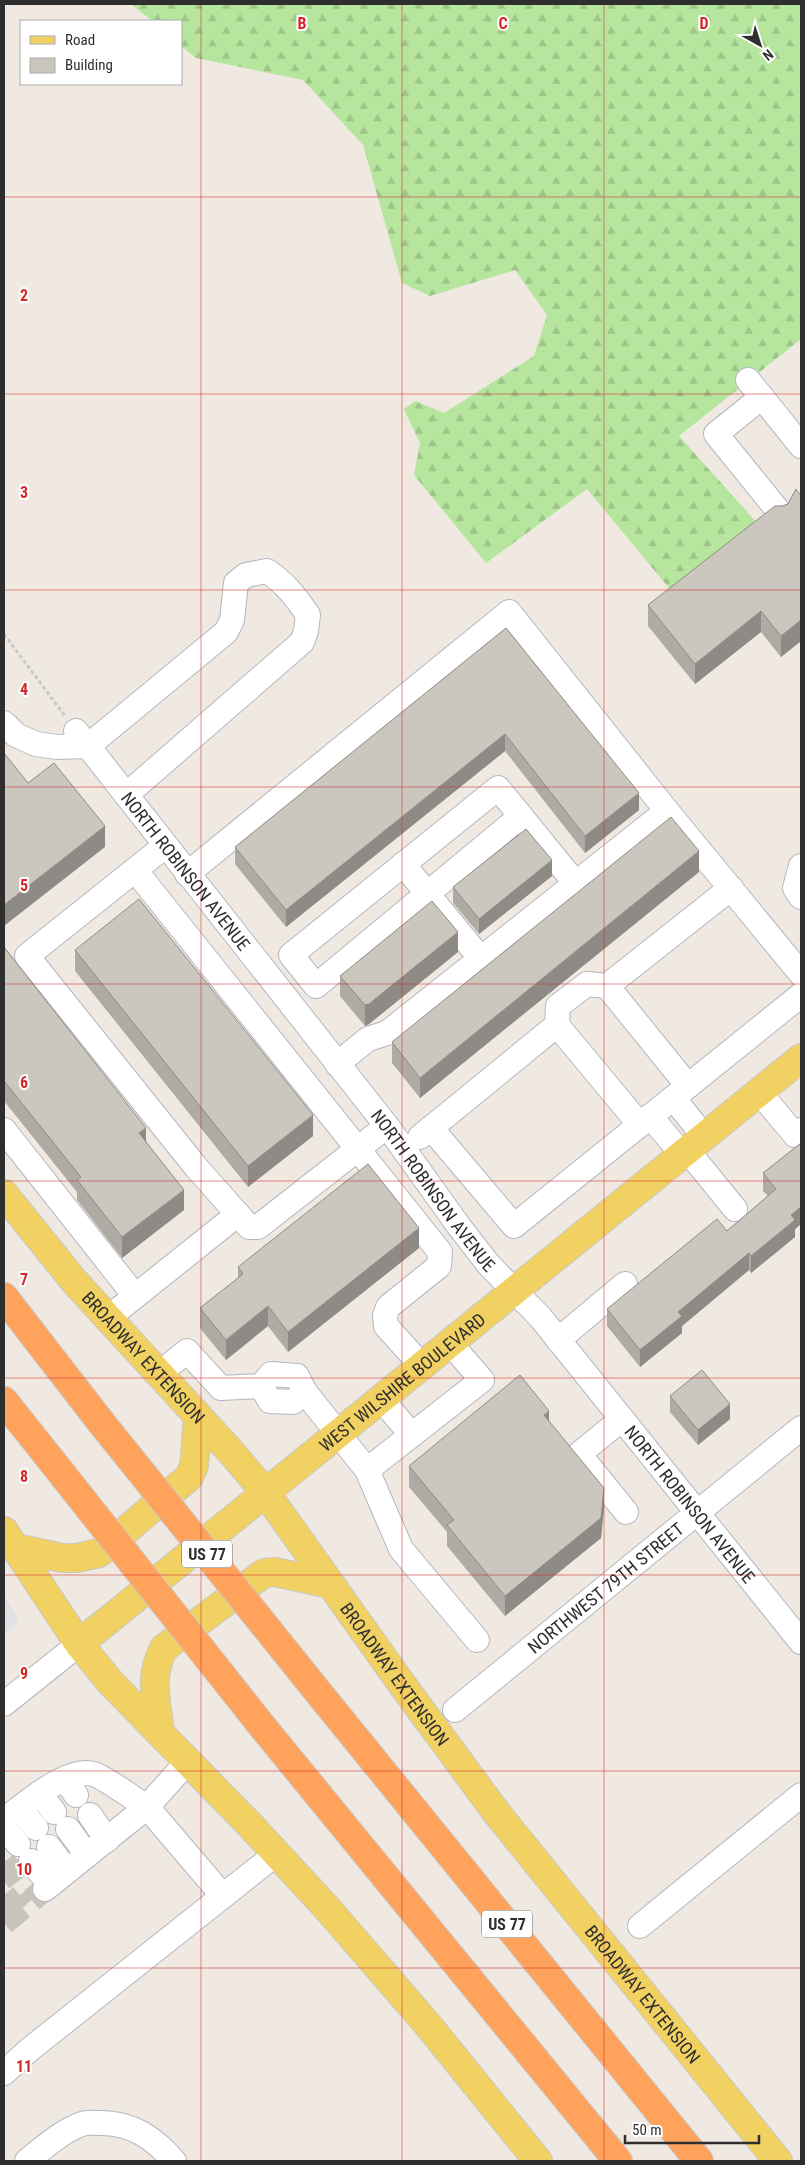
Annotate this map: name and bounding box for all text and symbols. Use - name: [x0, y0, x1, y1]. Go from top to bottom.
- text: B: [298, 14, 307, 33]
- text: C: [498, 14, 508, 33]
- text: D: [699, 14, 709, 33]
- legend: [20, 20, 182, 85]
- north arrow: [735, 20, 785, 70]
- text: Road: [65, 31, 95, 49]
- text: N: [760, 46, 777, 64]
- text: Building: [65, 56, 113, 74]
- text: 2: [20, 286, 28, 305]
- text: 3: [20, 483, 28, 502]
- text: 4: [20, 680, 28, 699]
- street label: NORTH ROBINSON AVENUE: [117, 787, 255, 954]
- text: 5: [20, 876, 28, 895]
- text: 6: [20, 1073, 28, 1092]
- street label: NORTH ROBINSON AVENUE: [367, 1105, 500, 1276]
- text: 7: [20, 1270, 28, 1289]
- street label: BROADWAY EXTENSION: [78, 1287, 210, 1427]
- street label: WEST WILSHIRE BOULEVARD: [315, 1308, 489, 1455]
- street label: NORTH ROBINSON AVENUE: [621, 1421, 760, 1587]
- text: 8: [20, 1467, 28, 1486]
- street label: NORTHWEST 79TH STREET: [523, 1518, 688, 1657]
- road number: US 77: [182, 1540, 232, 1568]
- street label: BROADWAY EXTENSION: [336, 1598, 454, 1750]
- text: 9: [20, 1664, 28, 1683]
- text: 10: [16, 1860, 32, 1879]
- road number: US 77: [482, 1910, 532, 1938]
- street label: BROADWAY EXTENSION: [581, 1921, 705, 2067]
- text: 11: [16, 2057, 32, 2076]
- scale bar: [625, 2112, 759, 2144]
- text: 50 m: [632, 2121, 662, 2139]

